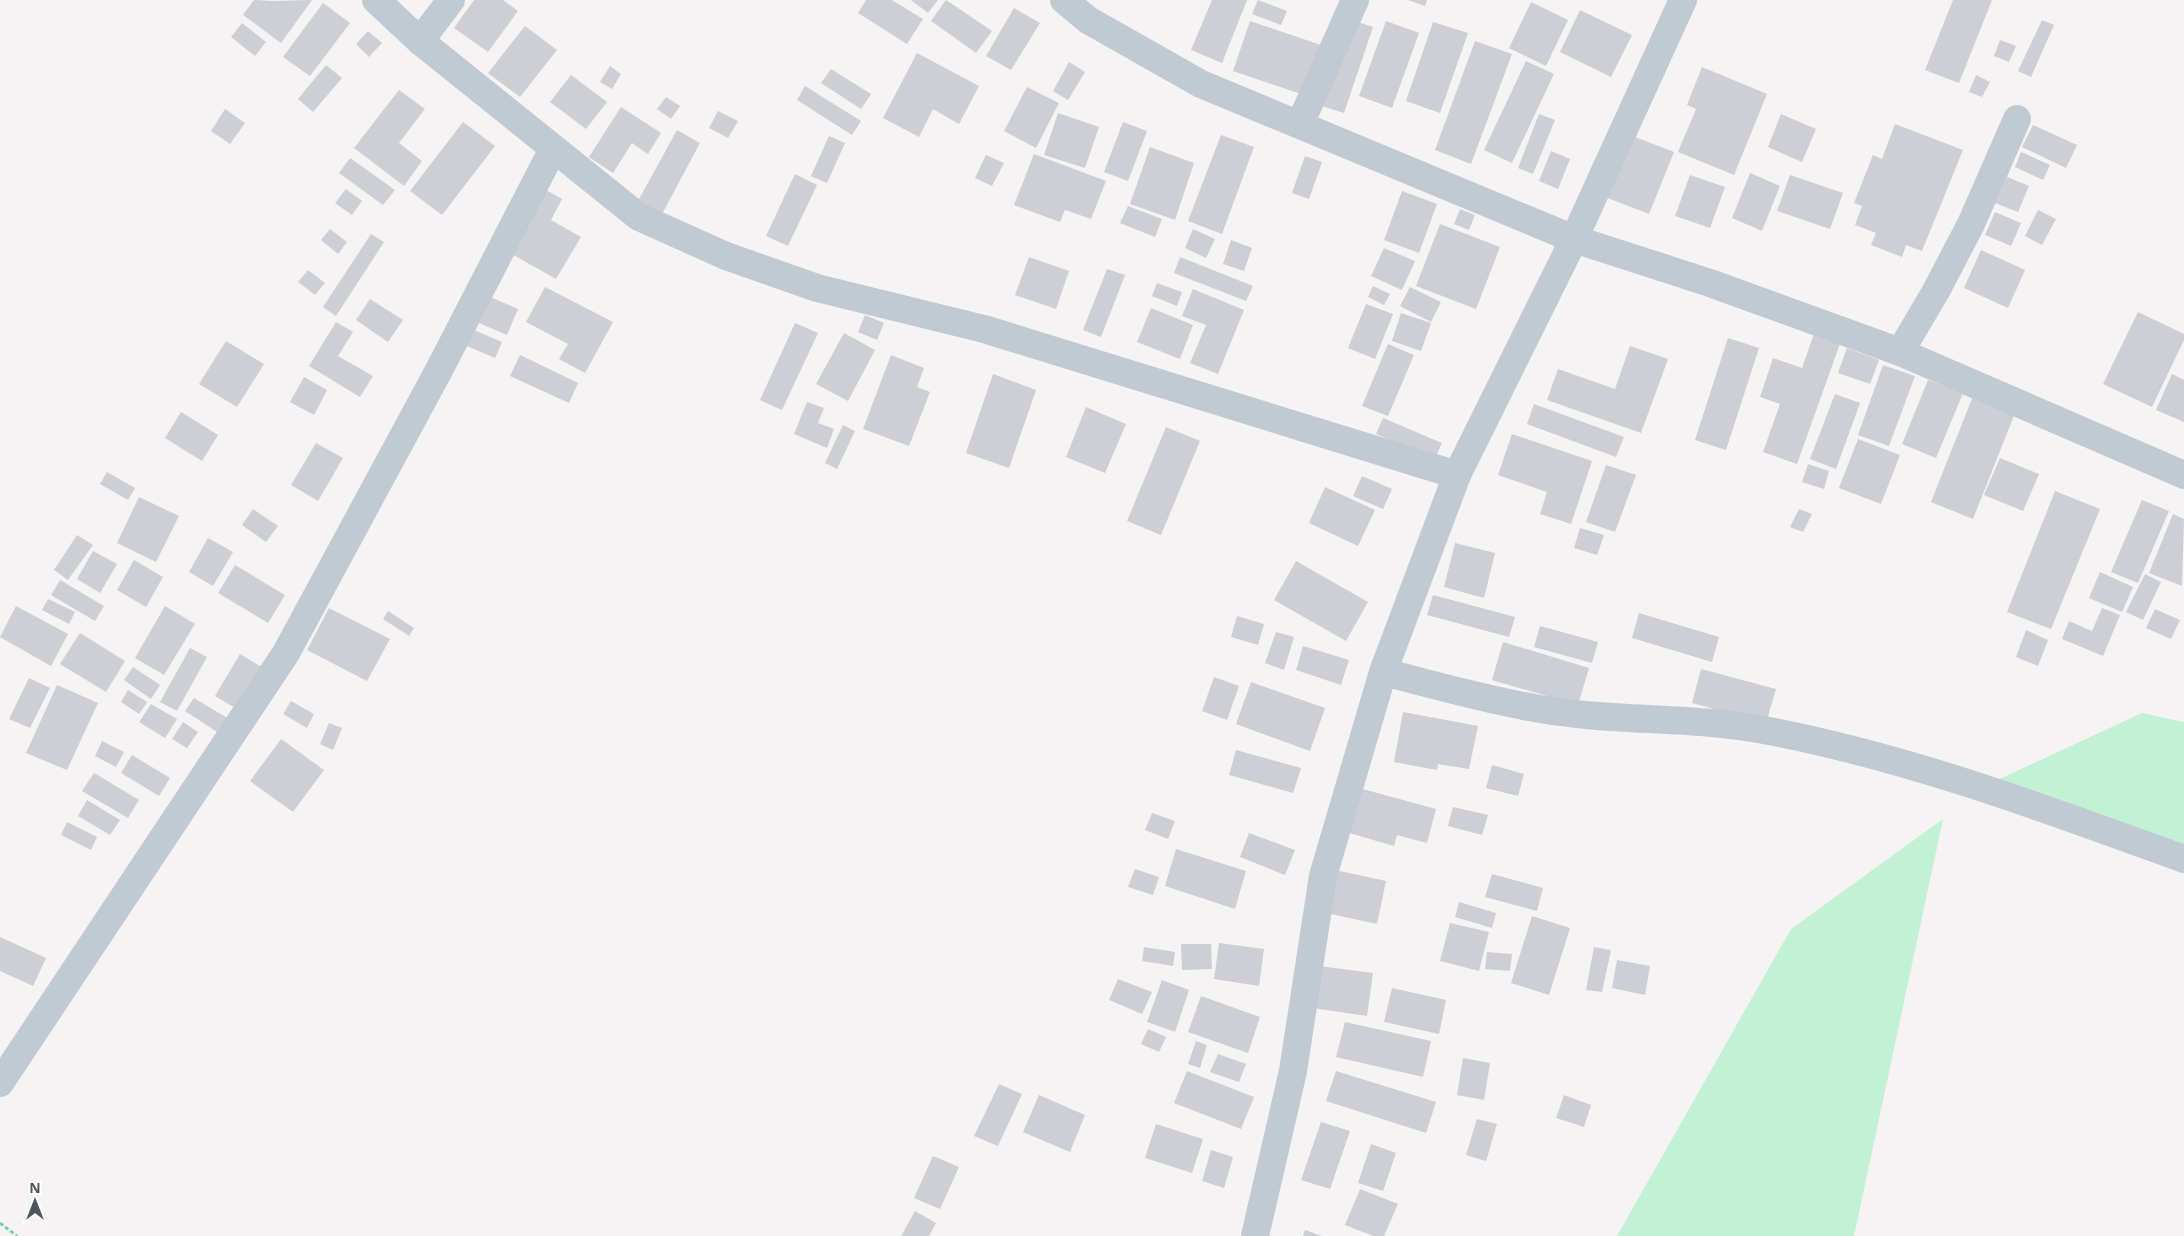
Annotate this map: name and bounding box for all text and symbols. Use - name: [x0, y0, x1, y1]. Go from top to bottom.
- north arrow: [10, 1176, 60, 1226]
- text: N: [29, 1178, 41, 1197]

